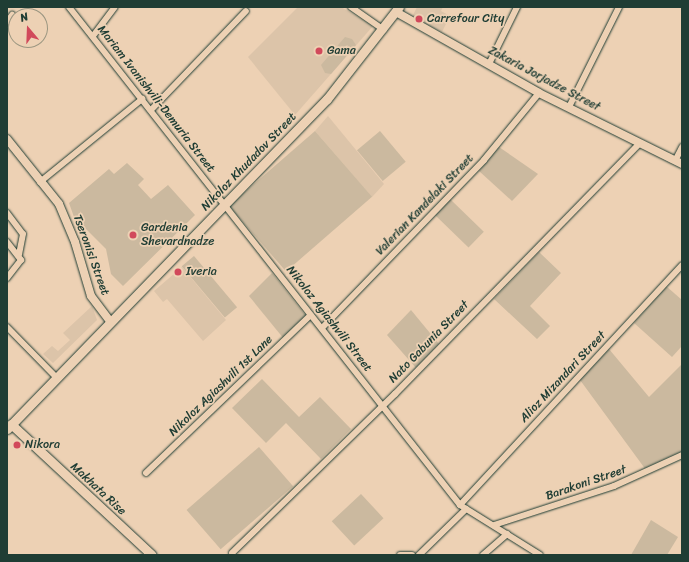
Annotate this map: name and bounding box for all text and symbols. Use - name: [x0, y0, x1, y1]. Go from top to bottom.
- text: N: [18, 7, 31, 27]
- north arrow: [8, 8, 48, 48]
- place label: Carrefour City: [427, 12, 504, 26]
- marker: Carrefour City: [414, 14, 424, 24]
- street label: Mariam Ivanishvili-Demuria Street: [94, 23, 218, 175]
- street label: Zakaria Jorjadze Street: [486, 43, 602, 115]
- place label: Gama: [327, 44, 356, 58]
- marker: Gama: [314, 46, 324, 56]
- street label: Nikoloz Khudadov Street: [199, 110, 299, 214]
- street label: Valerian Kandelaki Street: [373, 151, 477, 259]
- street label: Tseronisi Street: [70, 213, 112, 297]
- place label: Gardenia Shevardnadze: [141, 221, 215, 249]
- marker: Gardenia Shevardnadze: [128, 230, 138, 240]
- street label: Nikoloz Agiashvili Street: [283, 263, 375, 375]
- place label: Iveria: [186, 265, 217, 279]
- marker: Iveria: [173, 267, 183, 277]
- street label: Nato Gabunia Street: [386, 298, 472, 386]
- street label: Alioz Mizandari Street: [517, 328, 609, 426]
- street label: Nikoloz Agiashvili 1st Lane: [166, 332, 276, 440]
- place label: Nikora: [25, 438, 60, 452]
- marker: Nikora: [12, 440, 22, 450]
- street label: Makhata Rise: [67, 460, 129, 518]
- street label: Barakoni Street: [544, 462, 628, 504]

